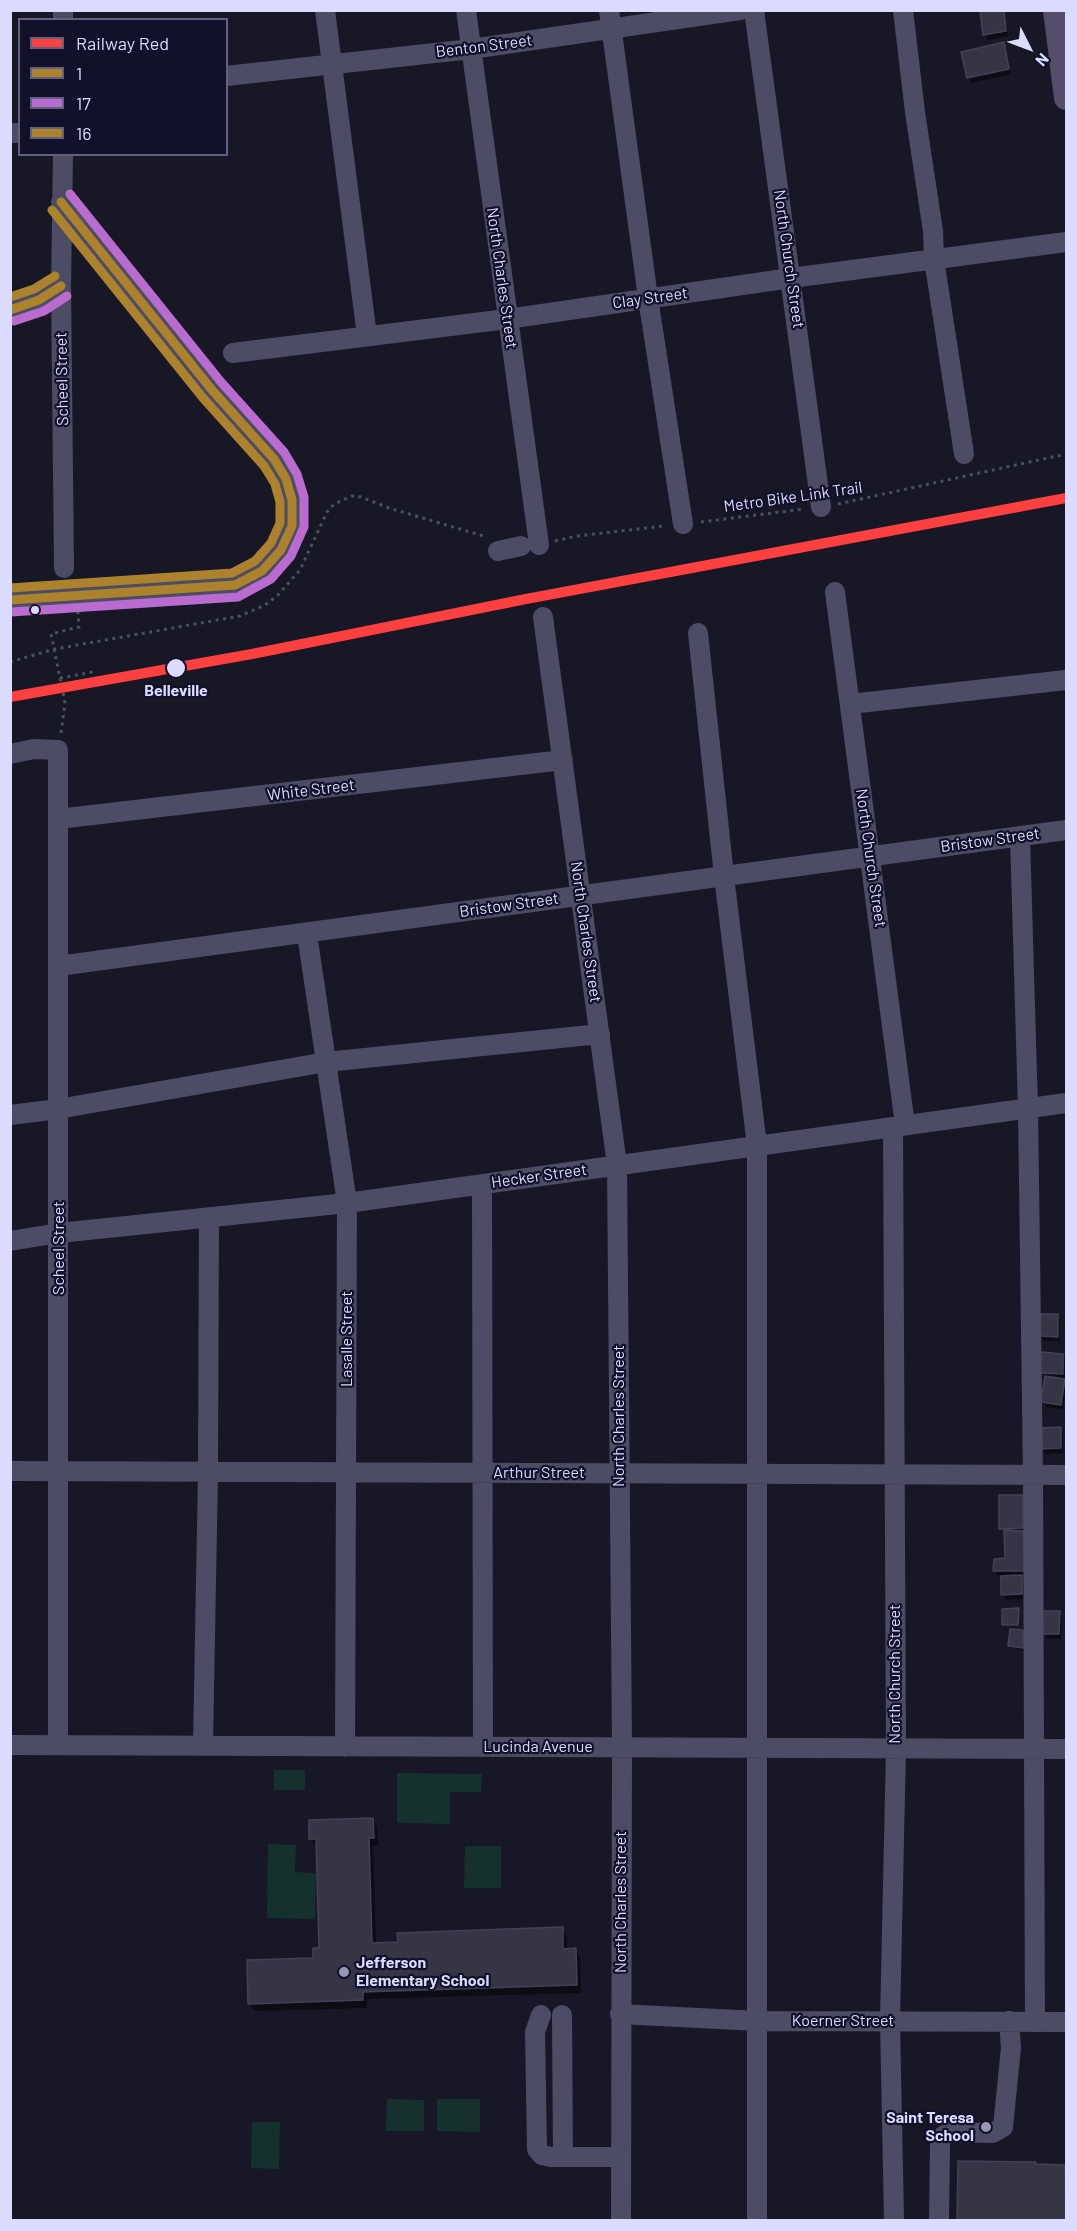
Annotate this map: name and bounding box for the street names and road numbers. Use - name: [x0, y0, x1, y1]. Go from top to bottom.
- street label: Benton Street: [435, 31, 533, 61]
- street label: North Church Street: [770, 188, 808, 330]
- street label: North Charles Street: [483, 206, 521, 350]
- street label: Clay Street: [611, 283, 689, 313]
- street label: Scheel Street: [52, 332, 72, 426]
- street label: Metro Bike Link Trail: [722, 478, 864, 516]
- street label: White Street: [266, 775, 356, 805]
- street label: North Church Street: [852, 787, 890, 929]
- street label: Bristow Street: [939, 824, 1041, 856]
- street label: North Charles Street: [567, 860, 605, 1004]
- street label: Bristow Street: [458, 889, 560, 921]
- street label: Hecker Street: [490, 1160, 588, 1192]
- street label: Scheel Street: [49, 1201, 69, 1295]
- street label: Lasalle Street: [337, 1291, 357, 1387]
- street label: North Charles Street: [609, 1345, 629, 1487]
- street label: Arthur Street: [493, 1463, 585, 1483]
- street label: North Church Street: [885, 1604, 905, 1744]
- street label: Lucinda Avenue: [483, 1737, 593, 1757]
- street label: North Charles Street: [611, 1831, 631, 1973]
- street label: Koerner Street: [792, 2011, 894, 2031]

